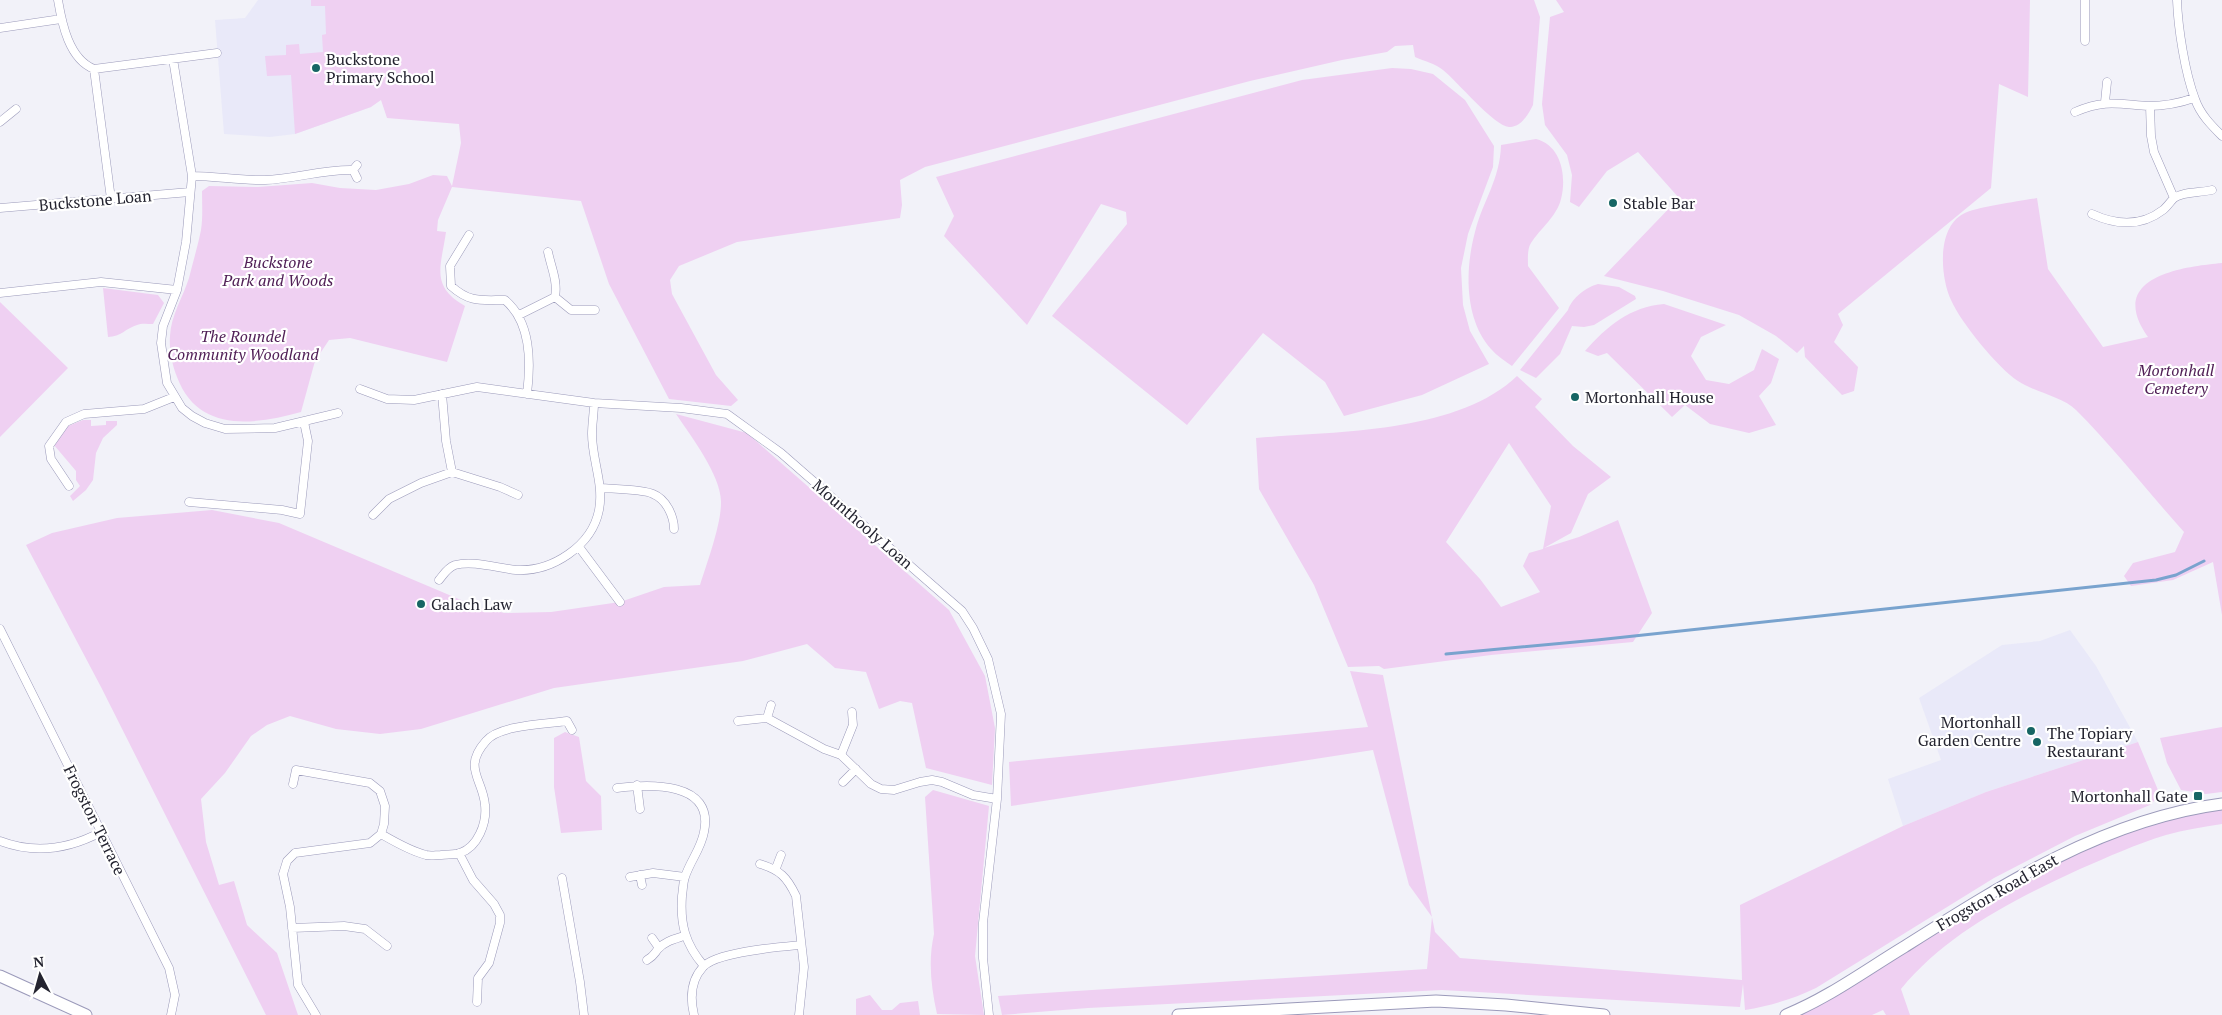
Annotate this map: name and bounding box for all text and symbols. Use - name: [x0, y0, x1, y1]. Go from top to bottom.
- place label: Buckstone Primary School: [326, 48, 435, 88]
- marker: Buckstone Primary School: [310, 62, 322, 74]
- street label: Buckstone Loan: [38, 184, 153, 216]
- place label: Stable Bar: [1623, 192, 1696, 214]
- marker: Stable Bar: [1607, 197, 1619, 209]
- park label: Buckstone Park and Woods: [221, 251, 334, 291]
- park label: The Roundel Community Woodland: [167, 325, 319, 365]
- park label: Mortonhall Cemetery: [2137, 359, 2215, 399]
- place label: Mortonhall House: [1585, 386, 1714, 408]
- marker: Mortonhall House: [1569, 391, 1581, 403]
- street label: Mounthooly Loan: [808, 474, 918, 574]
- place label: Galach Law: [431, 593, 513, 615]
- marker: Galach Law: [415, 598, 427, 610]
- place label: Mortonhall Garden Centre: [1918, 711, 2021, 751]
- place label: The Topiary Restaurant: [2047, 722, 2133, 762]
- marker: Mortonhall Garden Centre: [2025, 725, 2037, 737]
- marker: The Topiary Restaurant: [2031, 736, 2043, 748]
- street label: Frogston Terrace: [59, 761, 131, 879]
- place label: Mortonhall Gate: [2071, 785, 2188, 807]
- marker: Mortonhall Gate: [2192, 790, 2204, 802]
- street label: Frogston Road East: [1932, 848, 2062, 936]
- north arrow: [15, 950, 65, 1000]
- text: N: [32, 952, 45, 972]

